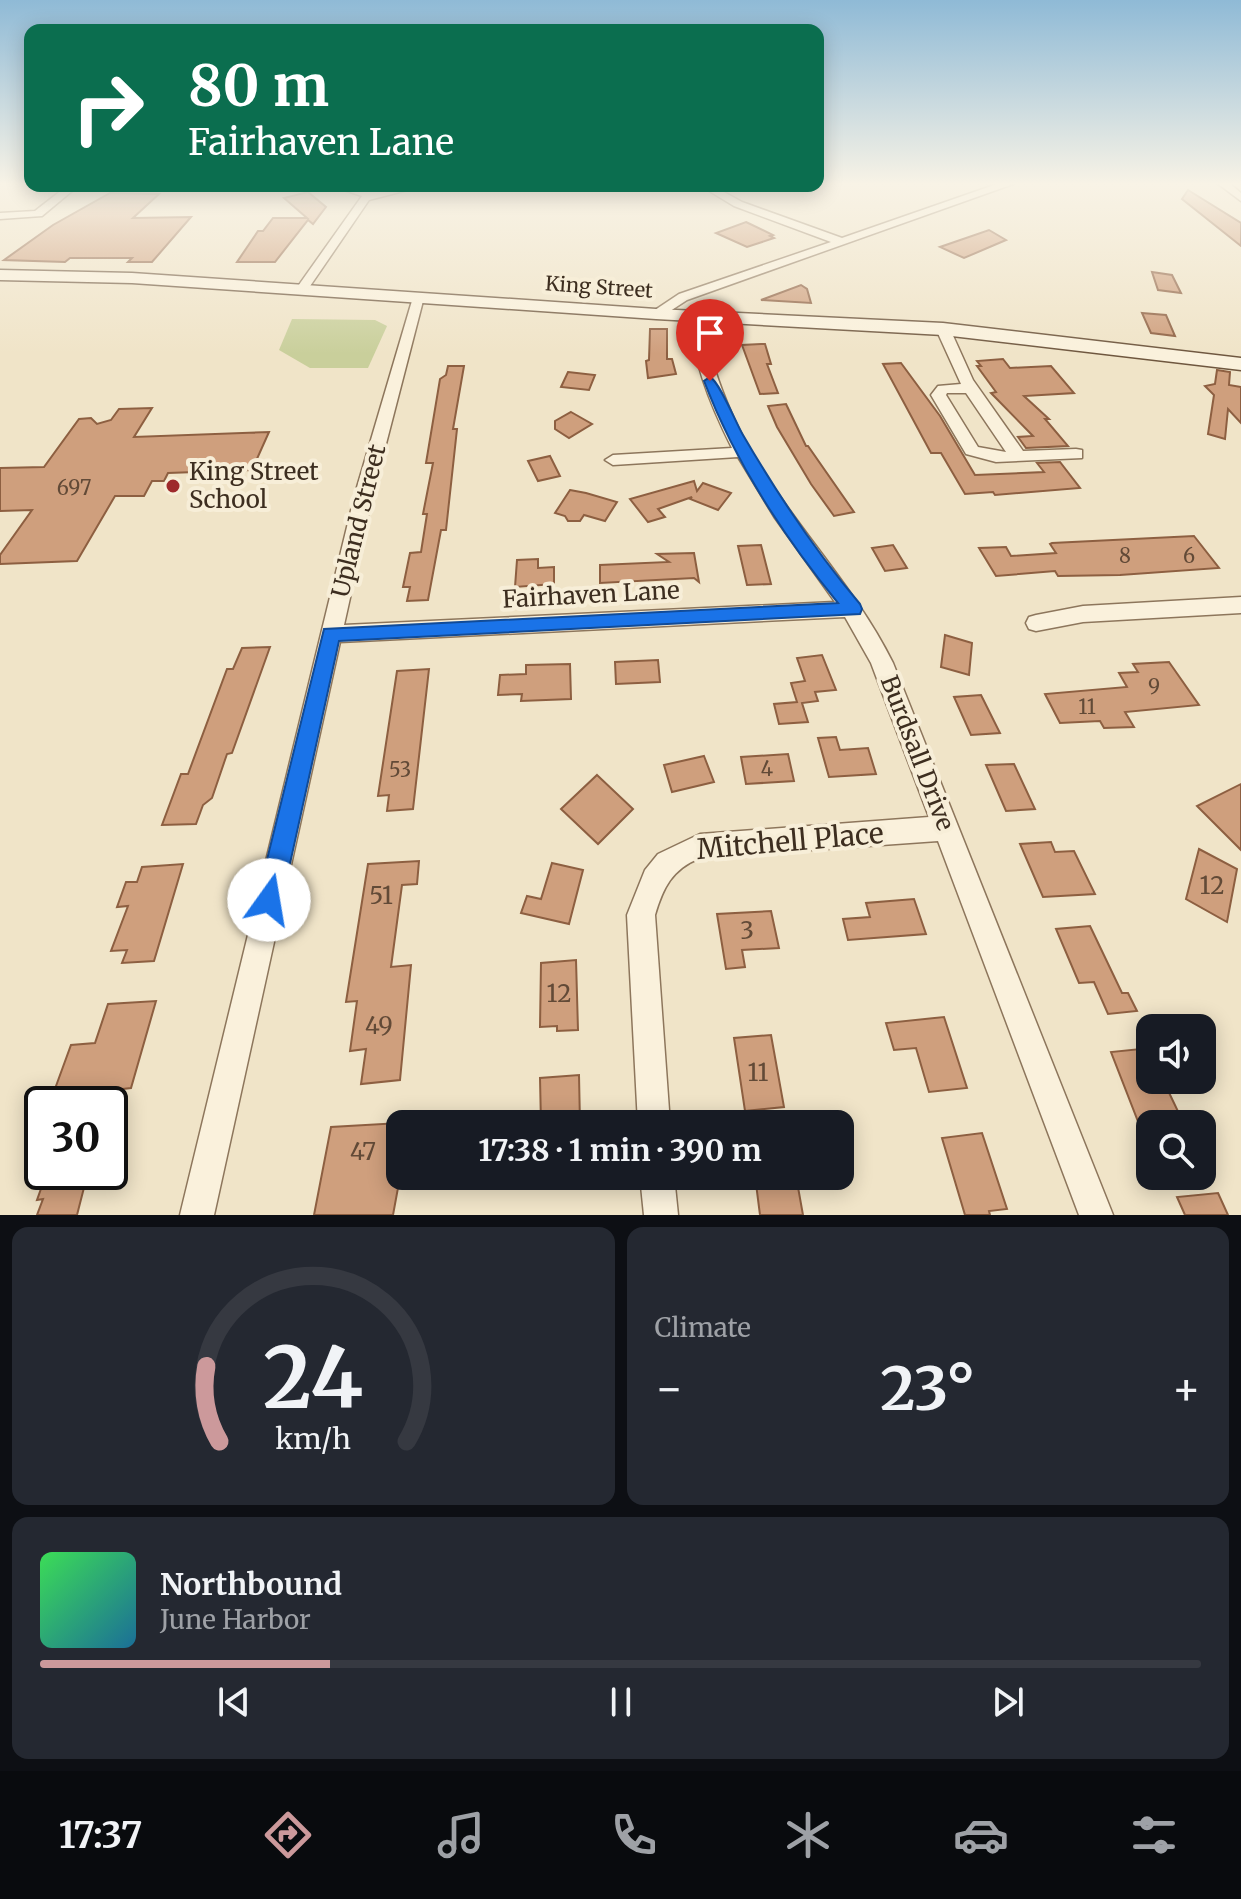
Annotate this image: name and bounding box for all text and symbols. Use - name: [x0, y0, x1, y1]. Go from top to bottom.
- text: 80 m: [188, 51, 329, 121]
- icon: right: [56, 56, 160, 160]
- text: Fairhaven Lane: [188, 120, 454, 165]
- street label: King Street: [544, 270, 654, 303]
- pin: [676, 299, 744, 381]
- icon: arrive: [688, 311, 732, 355]
- street label: Upland Street: [324, 440, 393, 601]
- place label: King Street School: [189, 456, 319, 515]
- house number: 697: [57, 475, 91, 500]
- marker: King Street School: [164, 477, 182, 495]
- house number: 8: [1119, 543, 1131, 568]
- house number: 6: [1183, 543, 1195, 568]
- street label: Fairhaven Lane: [502, 574, 680, 615]
- street label: Burdsall Drive: [874, 671, 961, 835]
- house number: 9: [1148, 674, 1160, 699]
- house number: 11: [1078, 694, 1096, 719]
- house number: 4: [761, 756, 773, 781]
- house number: 53: [389, 757, 411, 782]
- street label: Mitchell Place: [695, 815, 885, 867]
- position arrow: [227, 858, 311, 942]
- house number: 12: [1200, 870, 1224, 901]
- house number: 51: [369, 880, 393, 911]
- house number: 3: [740, 915, 754, 946]
- house number: 12: [547, 978, 571, 1009]
- house number: 49: [365, 1010, 393, 1041]
- map controls: [1136, 1014, 1216, 1190]
- button: sound: [1136, 1014, 1216, 1094]
- house number: 11: [748, 1057, 769, 1088]
- speed limit sign: 30: [24, 1086, 128, 1190]
- button: search: [1136, 1110, 1216, 1190]
- text: 17:38 · 1 min · 390 m: [478, 1131, 762, 1169]
- house number: 47: [350, 1136, 376, 1167]
- text: Climate: [655, 1311, 751, 1344]
- text: 24: [263, 1326, 363, 1431]
- text: 23°: [880, 1351, 975, 1426]
- text: −: [655, 1361, 684, 1416]
- text: +: [1172, 1361, 1201, 1416]
- text: km/h: [275, 1421, 351, 1457]
- text: Northbound: [160, 1565, 342, 1603]
- text: June Harbor: [160, 1603, 311, 1636]
- icon: previous: [212, 1680, 256, 1724]
- icon: pause: [599, 1680, 643, 1724]
- icon: next: [986, 1680, 1030, 1724]
- icon: directions: [260, 1807, 316, 1863]
- icon: music: [433, 1807, 489, 1863]
- icon: phone: [606, 1807, 662, 1863]
- icon: climate: [780, 1807, 836, 1863]
- icon: car: [953, 1807, 1009, 1863]
- icon: filters: [1126, 1807, 1182, 1863]
- text: 17:37: [59, 1813, 142, 1858]

